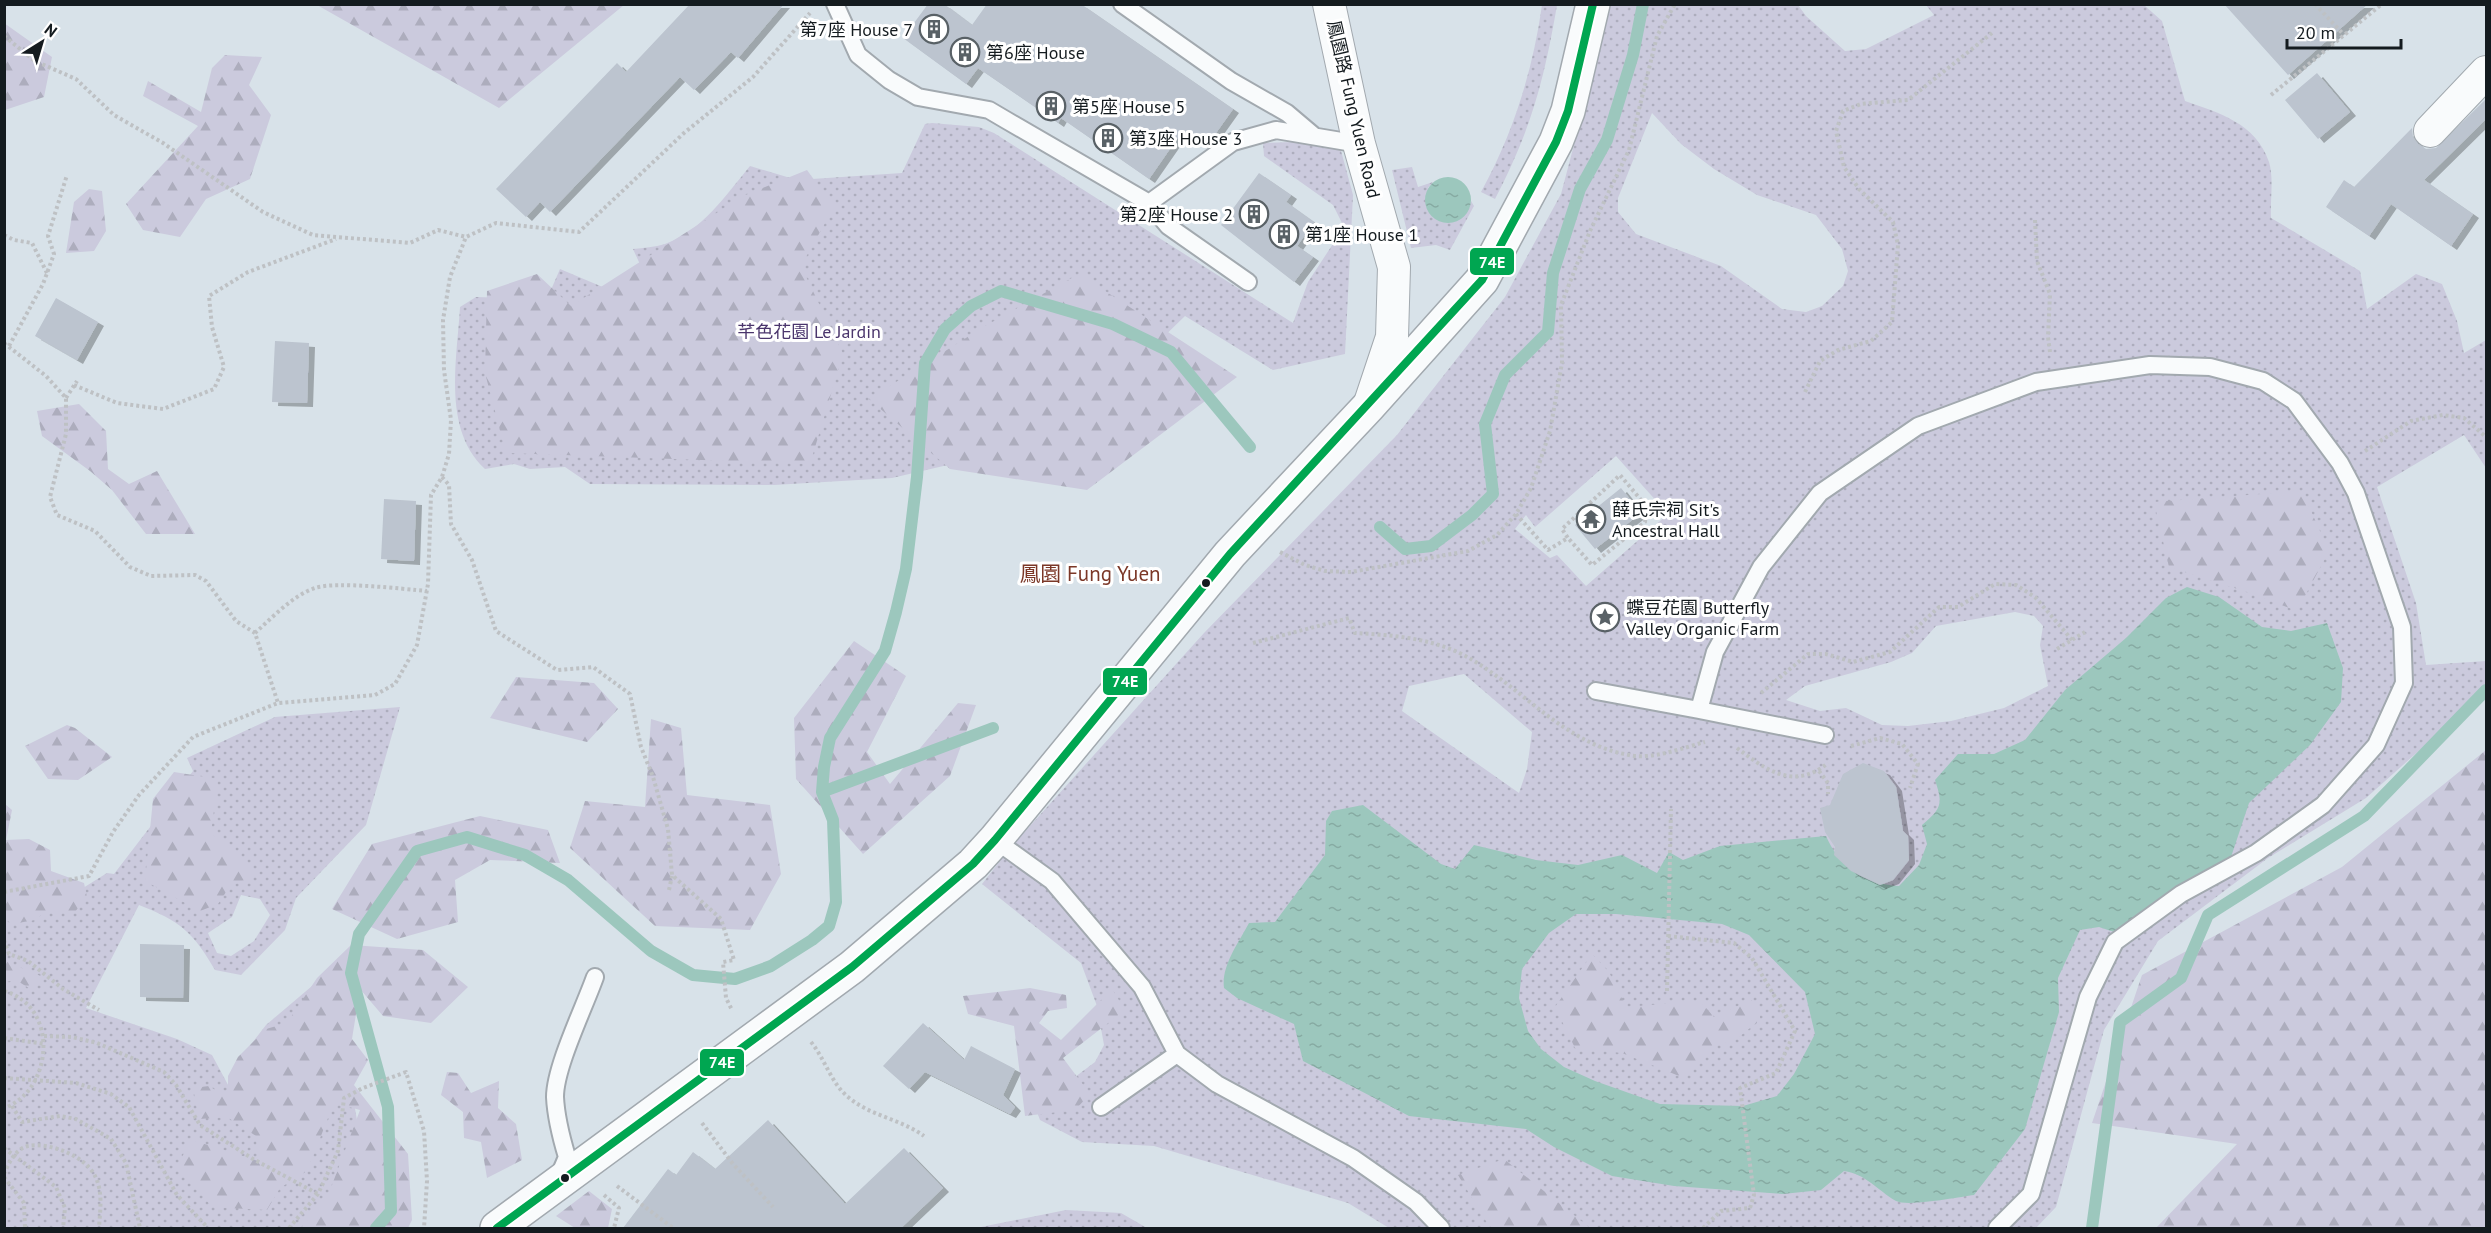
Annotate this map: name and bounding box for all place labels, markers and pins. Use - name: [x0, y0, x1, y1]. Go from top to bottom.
- building icon: 第7座 House 7: [918, 13, 950, 45]
- place label: 第7座 House 7: [800, 18, 913, 41]
- building icon: 第6座 House: [949, 36, 981, 68]
- place label: 第6座 House: [986, 41, 1085, 64]
- building icon: 第5座 House 5: [1035, 90, 1067, 122]
- place label: 第5座 House 5: [1072, 95, 1185, 118]
- building icon: 第3座 House 3: [1092, 122, 1124, 154]
- place label: 第3座 House 3: [1129, 127, 1242, 150]
- building icon: 第2座 House 2: [1238, 198, 1270, 230]
- place label: 第2座 House 2: [1120, 203, 1233, 226]
- building icon: 第1座 House 1: [1268, 218, 1300, 250]
- place label: 第1座 House 1: [1305, 223, 1418, 246]
- place label: 薛氏宗祠 Sit's Ancestral Hall: [1612, 498, 1720, 542]
- temple icon: 薛氏宗祠 Sit's Ancestral Hall: [1575, 503, 1607, 535]
- unlabelled marker: [1200, 577, 1212, 589]
- place label: 蝶豆花園 Butterfly Valley Organic Farm: [1625, 596, 1779, 640]
- place icon: 蝶豆花園 Butterfly Valley Organic Farm: [1589, 601, 1621, 633]
- unlabelled marker: [559, 1172, 571, 1184]

